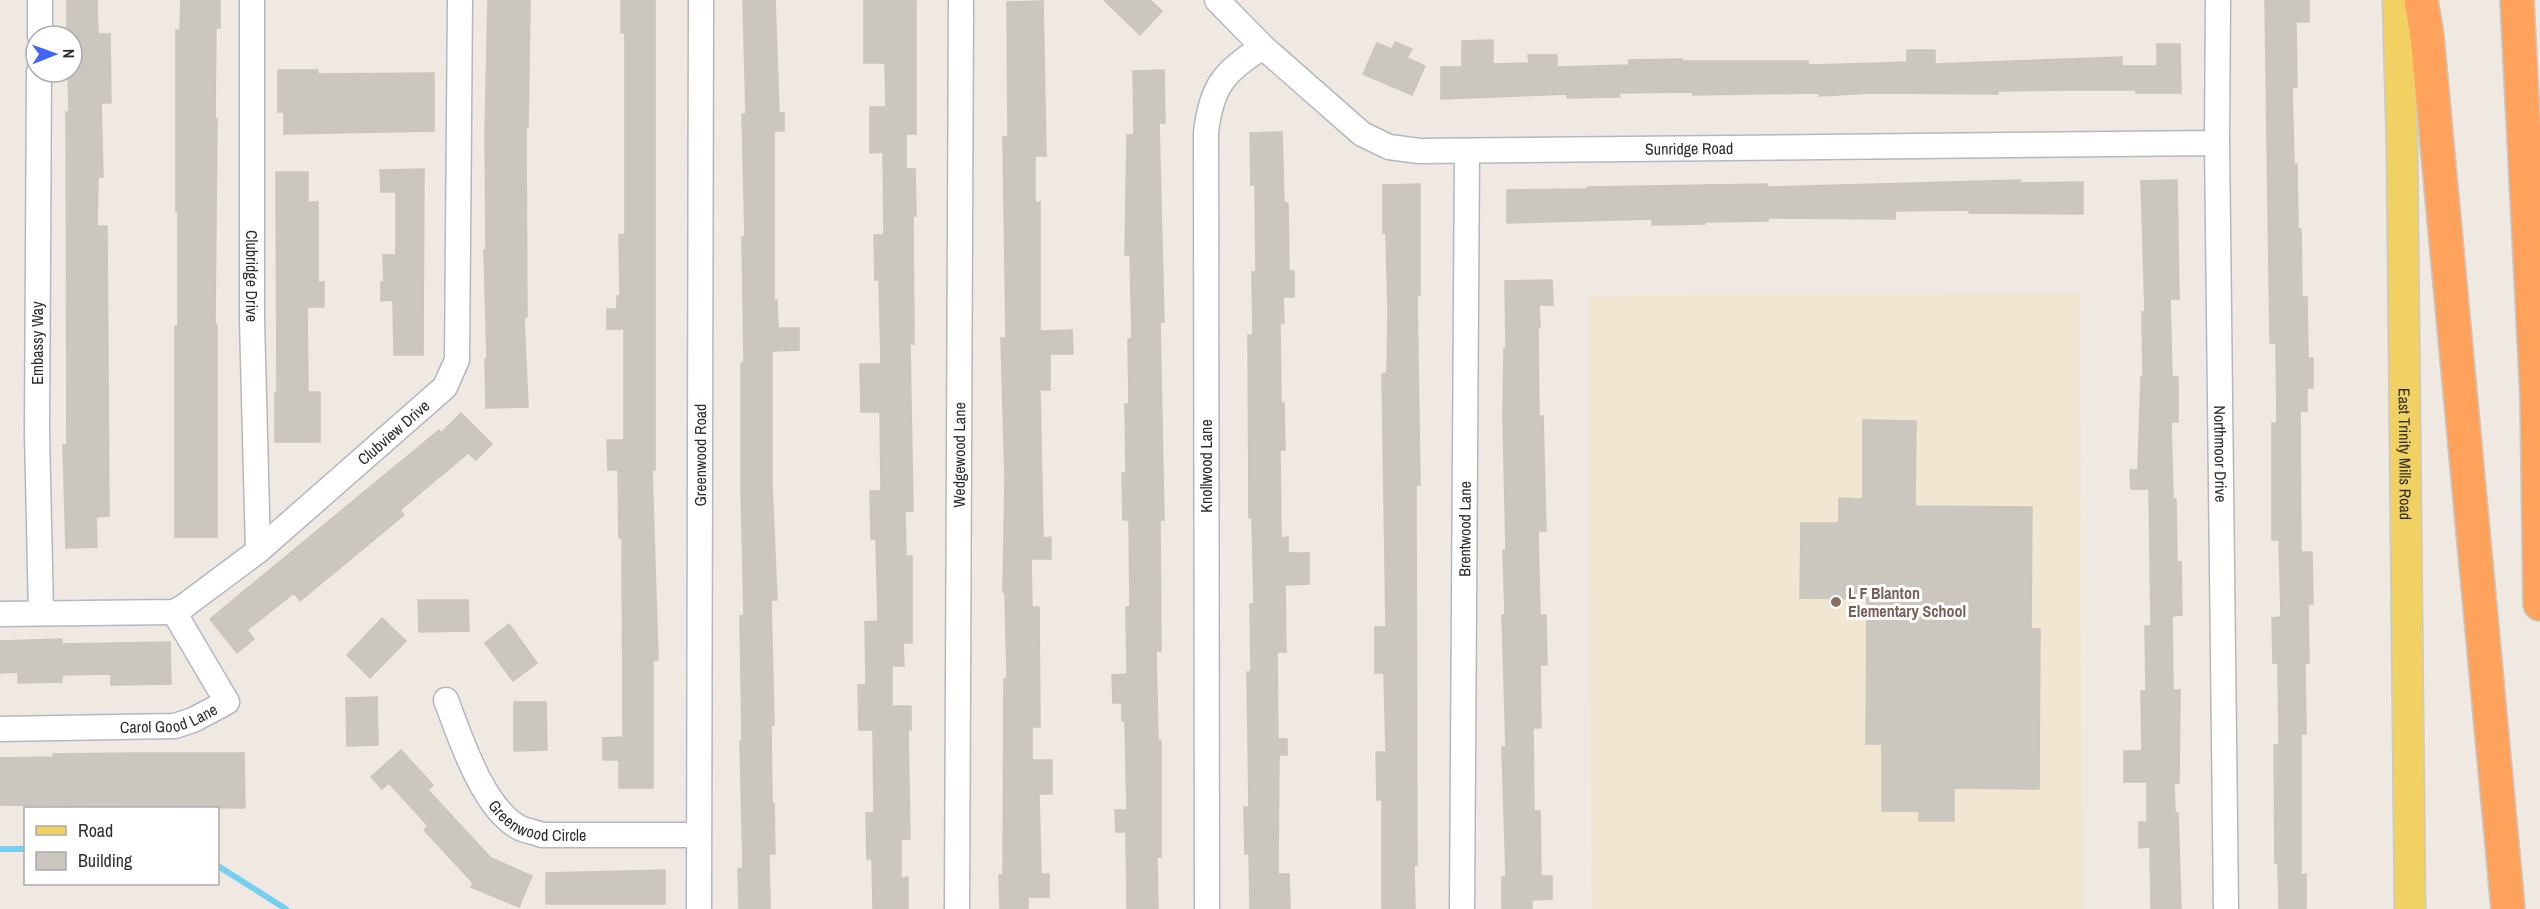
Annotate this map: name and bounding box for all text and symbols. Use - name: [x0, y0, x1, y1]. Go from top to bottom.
- north arrow: [24, 24, 84, 84]
- text: N: [58, 49, 80, 59]
- street label: Sunridge Road: [1645, 137, 1733, 160]
- street label: Clubridge Drive: [241, 230, 263, 322]
- street label: Embassy Way: [26, 301, 48, 385]
- street label: East Trinity Mills Road: [2394, 388, 2417, 520]
- street label: Clubview Drive: [353, 395, 434, 470]
- street label: Wedgewood Lane: [948, 402, 970, 508]
- street label: Greenwood Road: [689, 404, 711, 506]
- street label: Northmoor Drive: [2209, 405, 2232, 503]
- street label: Knollwood Lane: [1195, 419, 1217, 513]
- street label: Brentwood Lane: [1453, 481, 1476, 577]
- place label: L F Blanton Elementary School: [1848, 582, 1966, 622]
- marker: L F Blanton Elementary School: [1829, 595, 1843, 609]
- street label: Carol Good Lane: [120, 698, 221, 738]
- street label: Greenwood Circle: [483, 795, 586, 846]
- legend: [24, 807, 219, 885]
- text: Road: [78, 818, 113, 843]
- text: Building: [78, 848, 133, 873]

